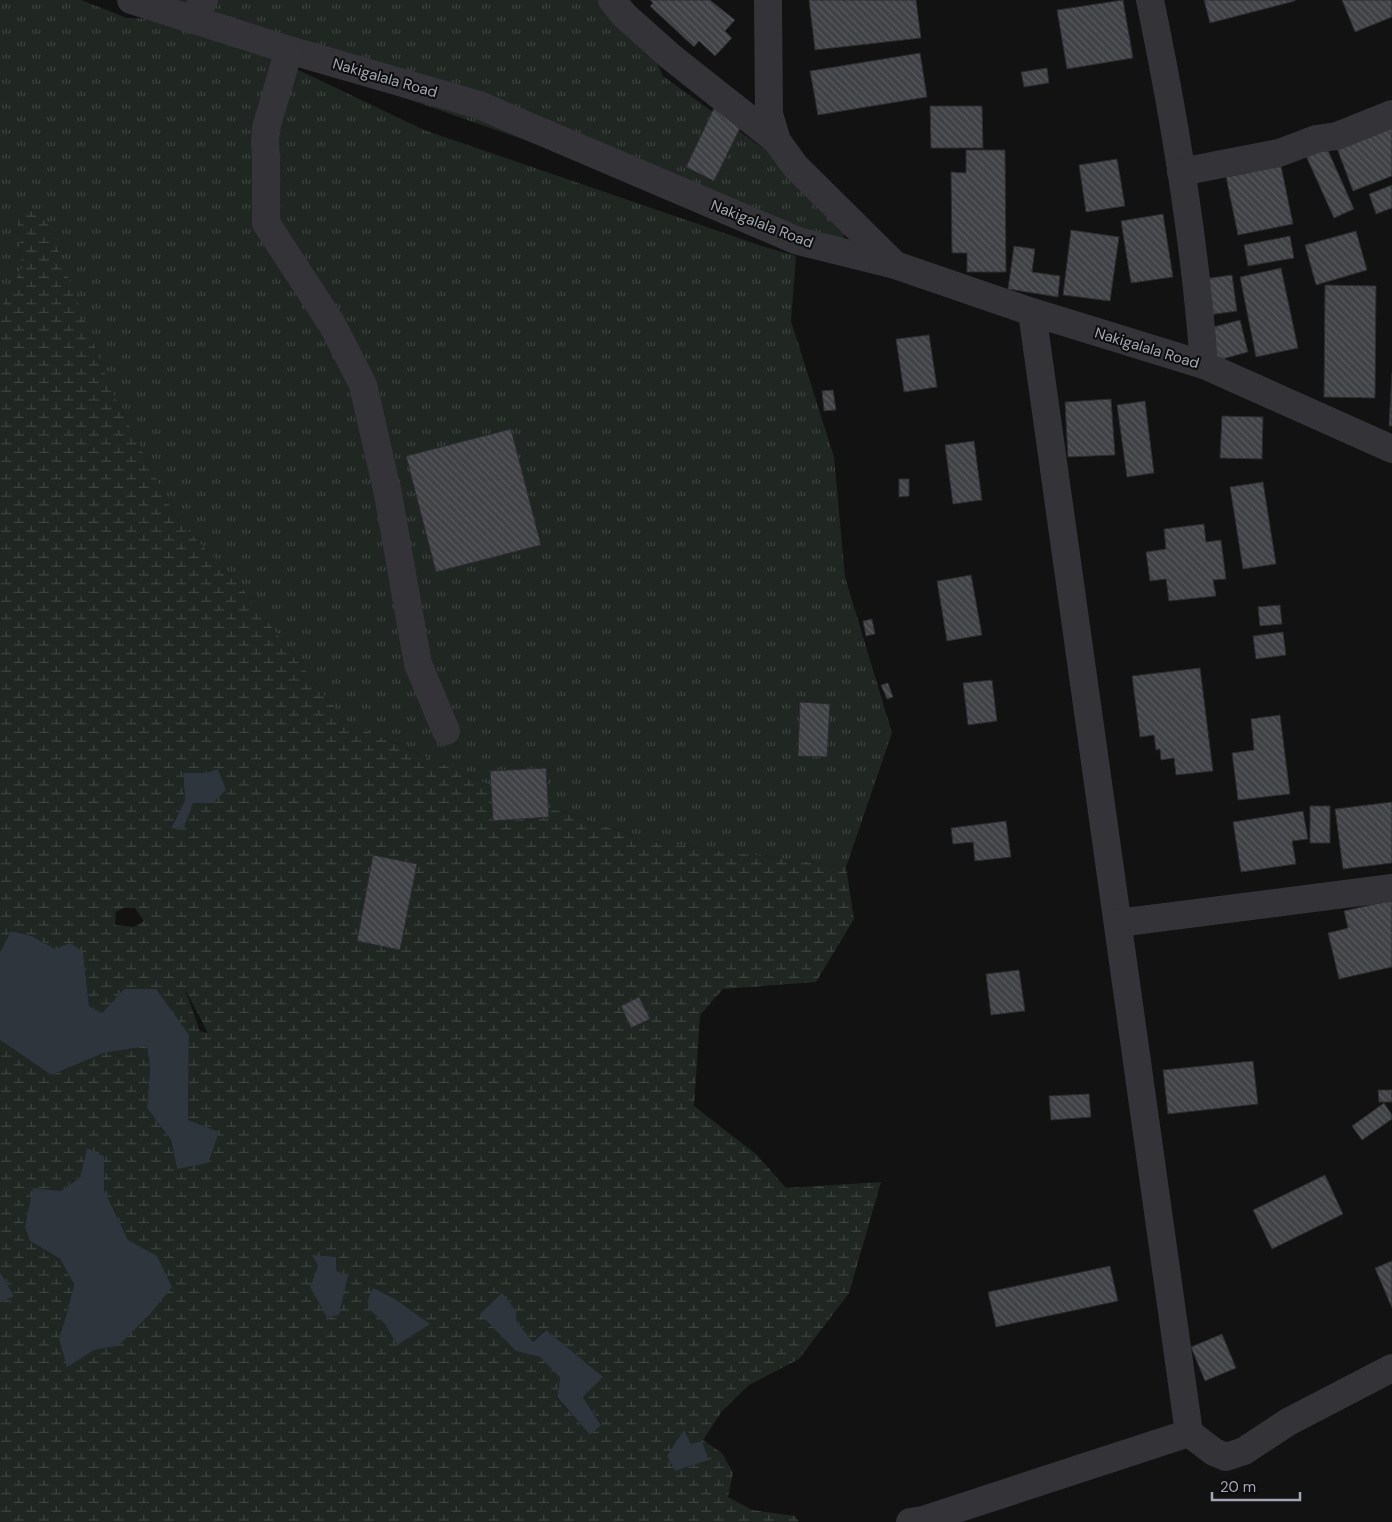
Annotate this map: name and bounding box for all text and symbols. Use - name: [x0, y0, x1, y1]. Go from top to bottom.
- street label: Nakigalala Road: [330, 53, 440, 103]
- street label: Nakigalala Road: [708, 195, 816, 253]
- street label: Nakigalala Road: [1092, 323, 1202, 373]
- scale bar: [1212, 1470, 1300, 1502]
- text: 20 m: [1220, 1477, 1256, 1497]

